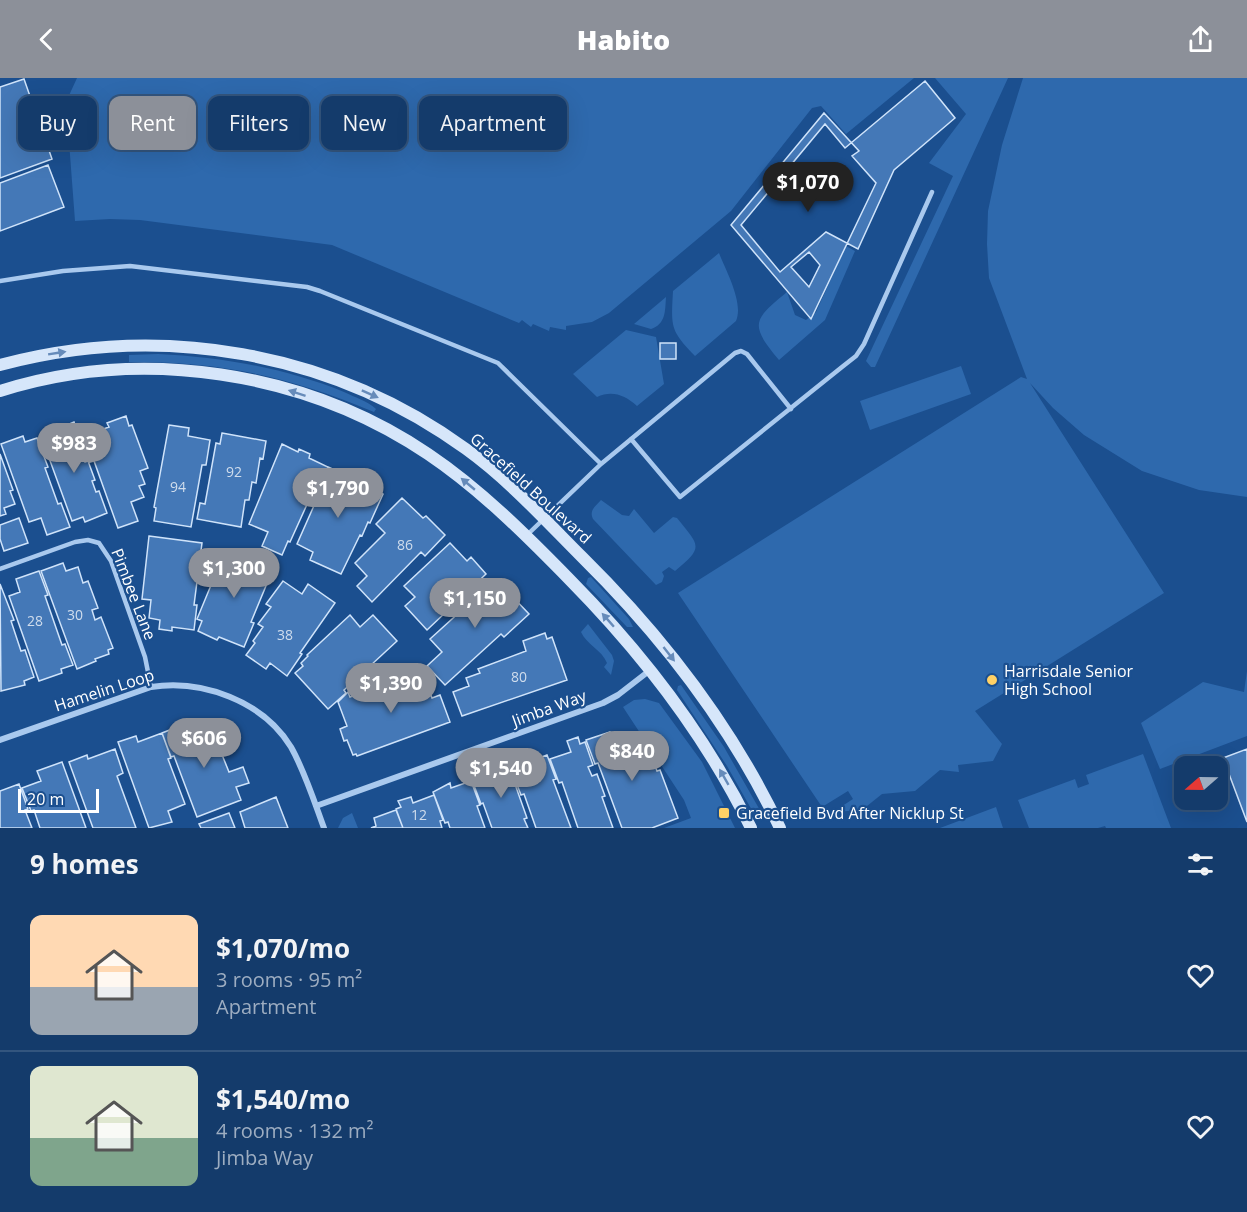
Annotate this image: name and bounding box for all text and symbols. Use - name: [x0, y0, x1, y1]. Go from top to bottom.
- text: Habito: [577, 21, 670, 58]
- icon: back: [30, 23, 63, 56]
- icon: share: [1184, 23, 1217, 56]
- chip: Buy: [18, 96, 97, 150]
- chip: Rent: [109, 96, 196, 150]
- chip: Filters: [208, 96, 309, 150]
- chip: New: [321, 96, 407, 150]
- chip: Apartment: [419, 96, 567, 150]
- pin: $1,070: [759, 162, 857, 213]
- text: $1,070: [777, 168, 839, 195]
- one-way arrow: [48, 348, 67, 357]
- one-way arrow: [288, 387, 306, 397]
- one-way arrow: [362, 389, 380, 399]
- pin: $983: [38, 423, 110, 474]
- street label: Gracefield Boulevard: [466, 428, 596, 548]
- text: $983: [51, 429, 97, 456]
- house number: 92: [226, 462, 242, 481]
- pin: $1,790: [289, 468, 387, 519]
- text: $1,790: [307, 474, 369, 501]
- house number: 94: [170, 477, 186, 496]
- one-way arrow: [460, 478, 476, 491]
- house number: 86: [397, 535, 413, 554]
- street label: Pimbee Lane: [106, 545, 162, 643]
- pin: $1,300: [185, 548, 283, 599]
- text: $1,300: [203, 554, 265, 581]
- pin: $1,150: [426, 578, 524, 629]
- text: $1,150: [444, 584, 506, 611]
- house number: 30: [67, 605, 83, 624]
- house number: 28: [27, 611, 43, 630]
- one-way arrow: [602, 613, 615, 628]
- house number: 38: [277, 625, 293, 644]
- one-way arrow: [662, 646, 675, 662]
- place label: Harrisdale Senior High School: [1004, 660, 1134, 700]
- street label: Hamelin Loop: [51, 663, 157, 717]
- pin: $1,390: [342, 663, 440, 714]
- house number: 80: [511, 667, 527, 686]
- text: $1,390: [360, 669, 422, 696]
- marker: Harrisdale Senior High School: [985, 673, 999, 687]
- street label: Jimba Way: [507, 684, 590, 732]
- pin: $606: [168, 718, 240, 769]
- text: $606: [181, 724, 227, 751]
- pin: $840: [596, 731, 668, 782]
- text: $840: [609, 737, 655, 764]
- pin: $1,540: [452, 748, 550, 799]
- text: $1,540: [470, 754, 532, 781]
- north arrow: [1174, 756, 1228, 810]
- map controls: [1174, 756, 1228, 810]
- one-way arrow: [718, 769, 729, 785]
- scale bar: [18, 786, 99, 814]
- text: 20 m: [27, 788, 64, 810]
- place label: Gracefield Bvd After Nicklup St: [736, 802, 964, 824]
- house number: 12: [411, 805, 427, 824]
- marker: Gracefield Bvd After Nicklup St: [717, 806, 731, 820]
- text: 9 homes: [30, 846, 139, 882]
- icon: filters: [1184, 848, 1217, 881]
- text: $1,070/mo: [216, 930, 350, 966]
- icon: home: [78, 939, 150, 1011]
- icon: heart: [1184, 959, 1217, 992]
- text: 3 rooms · 95 m²: [216, 966, 362, 993]
- text: Apartment: [216, 993, 316, 1020]
- text: $1,540/mo: [216, 1081, 350, 1117]
- icon: home: [78, 1090, 150, 1162]
- icon: heart: [1184, 1110, 1217, 1143]
- text: 4 rooms · 132 m²: [216, 1117, 374, 1144]
- text: Jimba Way: [216, 1144, 313, 1171]

